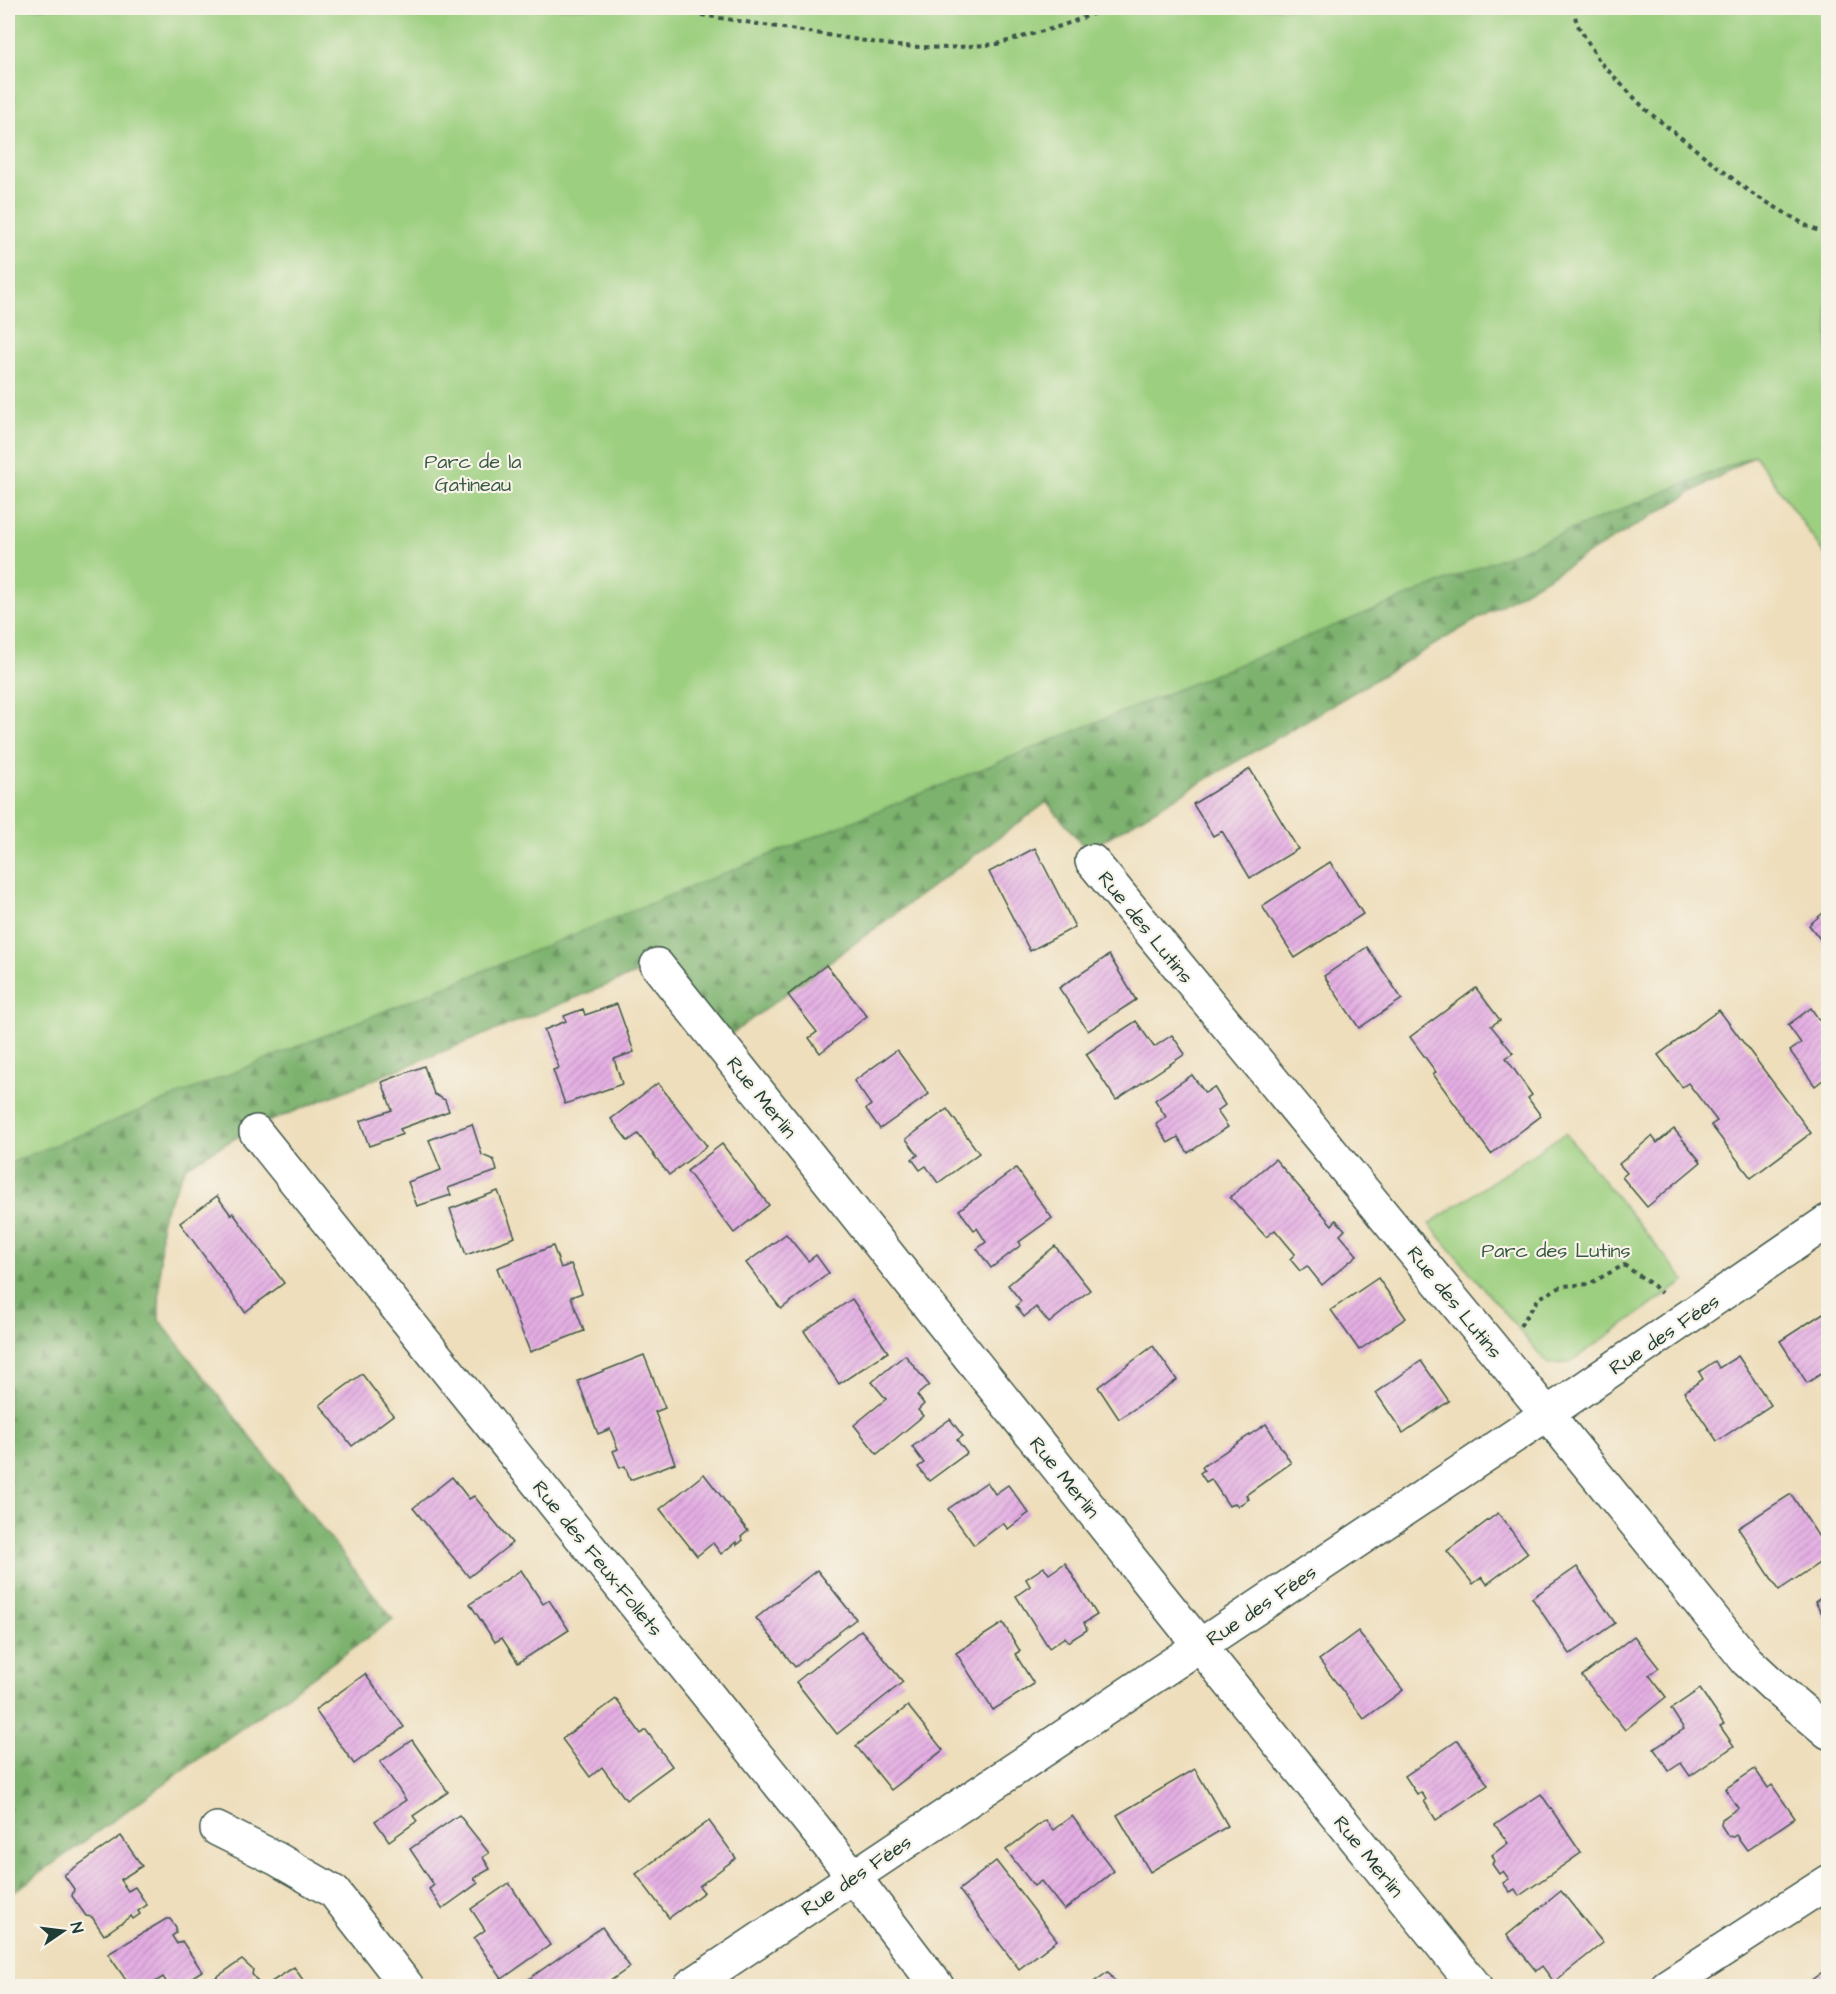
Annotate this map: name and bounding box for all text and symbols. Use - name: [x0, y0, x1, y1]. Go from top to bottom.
- park label: Parc de la Gatineau: [424, 448, 522, 499]
- street label: Rue des Lutins: [1091, 865, 1199, 990]
- street label: Rue Merlin: [720, 1051, 803, 1144]
- park label: Parc des Lutins: [1482, 1237, 1630, 1265]
- street label: Rue des Lutins: [1400, 1240, 1508, 1365]
- street label: Rue des Fées: [1604, 1287, 1725, 1382]
- street label: Rue Merlin: [1023, 1431, 1106, 1524]
- street label: Rue des Feux-Follets: [526, 1475, 669, 1642]
- street label: Rue des Fées: [1201, 1558, 1322, 1653]
- street label: Rue Merlin: [1327, 1810, 1410, 1903]
- street label: Rue des Fées: [796, 1828, 917, 1923]
- north arrow: [33, 1901, 93, 1961]
- text: N: [65, 1920, 88, 1935]

